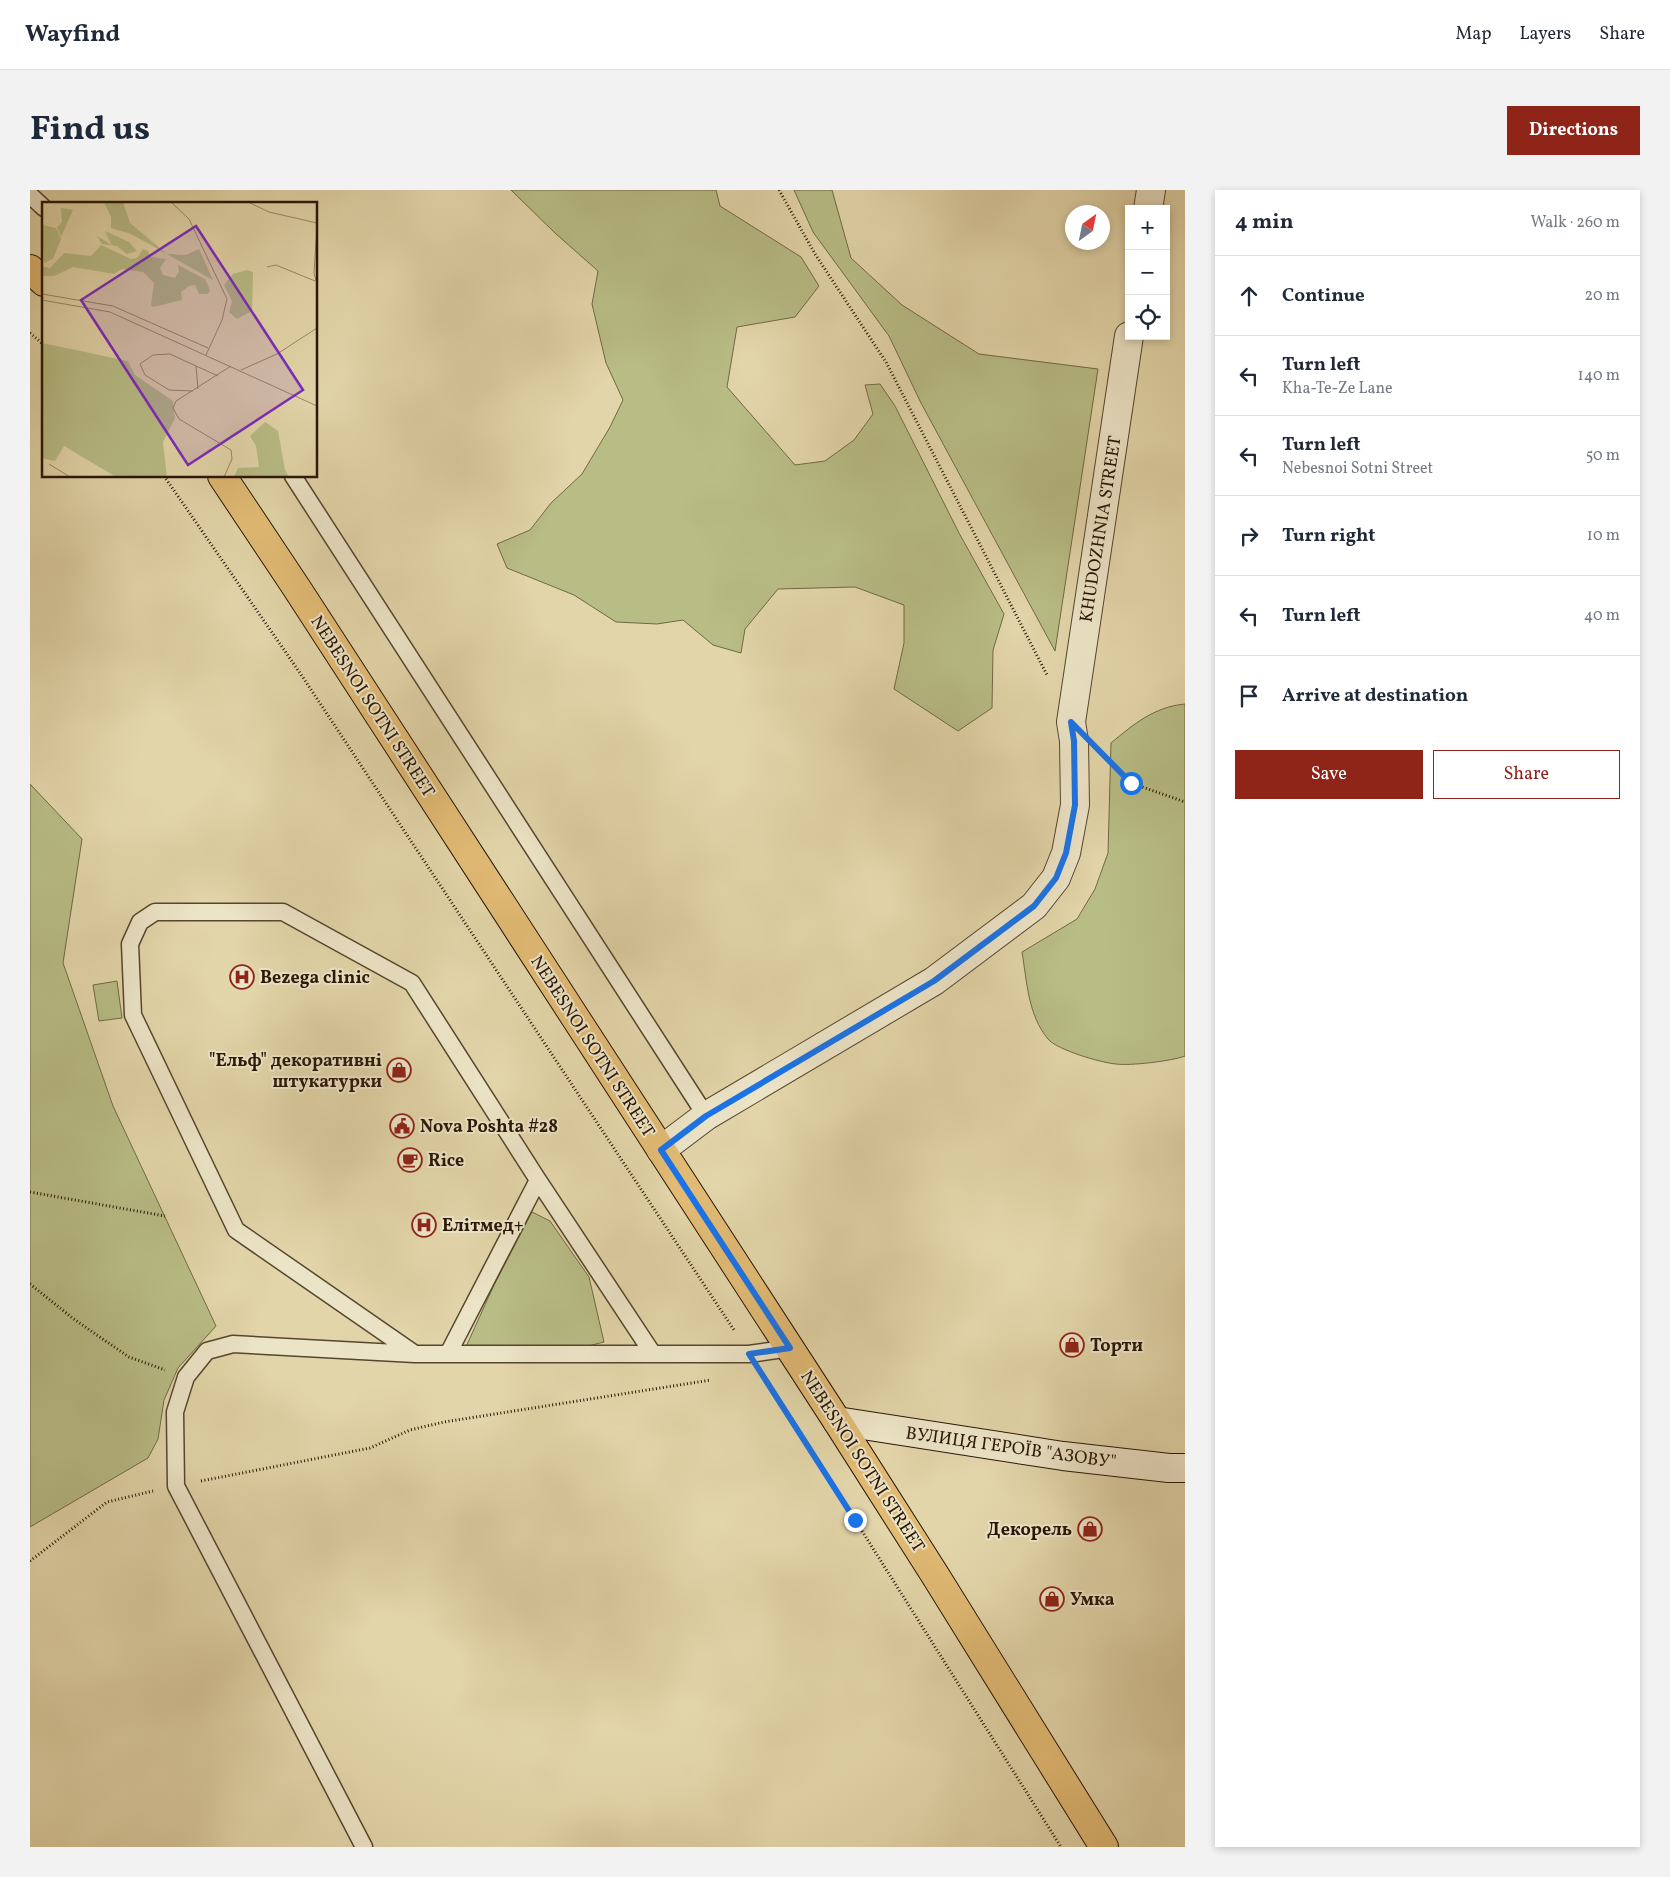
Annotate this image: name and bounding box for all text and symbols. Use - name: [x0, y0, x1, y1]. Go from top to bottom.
- text: Wayfind: [25, 18, 120, 52]
- text: Map: [1455, 22, 1491, 47]
- text: Layers: [1519, 22, 1571, 47]
- text: Share: [1599, 22, 1645, 47]
- text: Find us: [30, 106, 150, 154]
- button: Directions: [1507, 106, 1640, 155]
- inset map: [42, 202, 318, 478]
- north arrow: [1065, 205, 1110, 250]
- map controls: [1125, 205, 1170, 340]
- button: +: [1125, 205, 1170, 250]
- text: 4 min: [1235, 208, 1294, 237]
- text: Walk · 260 m: [1530, 212, 1620, 234]
- button: −: [1125, 250, 1170, 295]
- icon: ahead: [1235, 282, 1263, 310]
- text: Continue: [1282, 283, 1365, 309]
- text: 20 m: [1585, 285, 1620, 307]
- button: locate: [1125, 295, 1170, 340]
- text: Turn left: [1282, 352, 1361, 378]
- icon: left: [1235, 362, 1263, 390]
- text: 140 m: [1578, 365, 1620, 387]
- text: Kha-Te-Ze Lane: [1282, 378, 1393, 400]
- text: Turn left: [1282, 432, 1361, 458]
- street label: KHUDOZHNIA STREET: [1074, 434, 1129, 624]
- icon: left: [1235, 442, 1263, 470]
- text: 50 m: [1586, 445, 1620, 467]
- text: Nebesnoi Sotni Street: [1282, 458, 1433, 480]
- icon: right: [1235, 522, 1263, 550]
- text: Turn right: [1282, 523, 1375, 549]
- text: 10 m: [1587, 525, 1620, 547]
- icon: left: [1235, 602, 1263, 630]
- text: Turn left: [1282, 603, 1361, 629]
- text: 40 m: [1584, 605, 1620, 627]
- street label: NEBESNOI SOTNI STREET: [303, 611, 440, 803]
- icon: arrive: [1235, 682, 1263, 710]
- text: Arrive at destination: [1282, 683, 1468, 709]
- button: Save: [1235, 750, 1423, 799]
- button: Share: [1433, 750, 1620, 799]
- route start: [1120, 772, 1143, 795]
- street label: NEBESNOI SOTNI STREET: [523, 951, 660, 1143]
- hospital icon: Bezega clinic: [229, 964, 255, 990]
- place label: Bezega clinic: [260, 966, 370, 991]
- place label: "Ельф" декоративні штукатурки: [209, 1049, 382, 1095]
- shop icon: "Ельф" декоративні штукатурки: [386, 1057, 412, 1083]
- public building icon: Nova Poshta #28: [389, 1113, 415, 1139]
- place label: Nova Poshta #28: [420, 1115, 558, 1140]
- cafe icon: Rice: [397, 1147, 423, 1173]
- place label: Rice: [428, 1149, 464, 1174]
- hospital icon: Елітмед+: [411, 1212, 437, 1238]
- place label: Елітмед+: [442, 1214, 524, 1239]
- shop icon: Торти: [1059, 1332, 1085, 1358]
- place label: Торти: [1090, 1334, 1143, 1359]
- street label: NEBESNOI SOTNI STREET: [793, 1366, 930, 1558]
- street label: ВУЛИЦЯ ГЕРОЇВ "АЗОВУ": [904, 1421, 1118, 1476]
- route end: [844, 1509, 867, 1532]
- shop icon: Декорель: [1077, 1516, 1103, 1542]
- place label: Декорель: [987, 1518, 1072, 1543]
- shop icon: Умка: [1039, 1586, 1065, 1612]
- place label: Умка: [1070, 1588, 1115, 1613]

